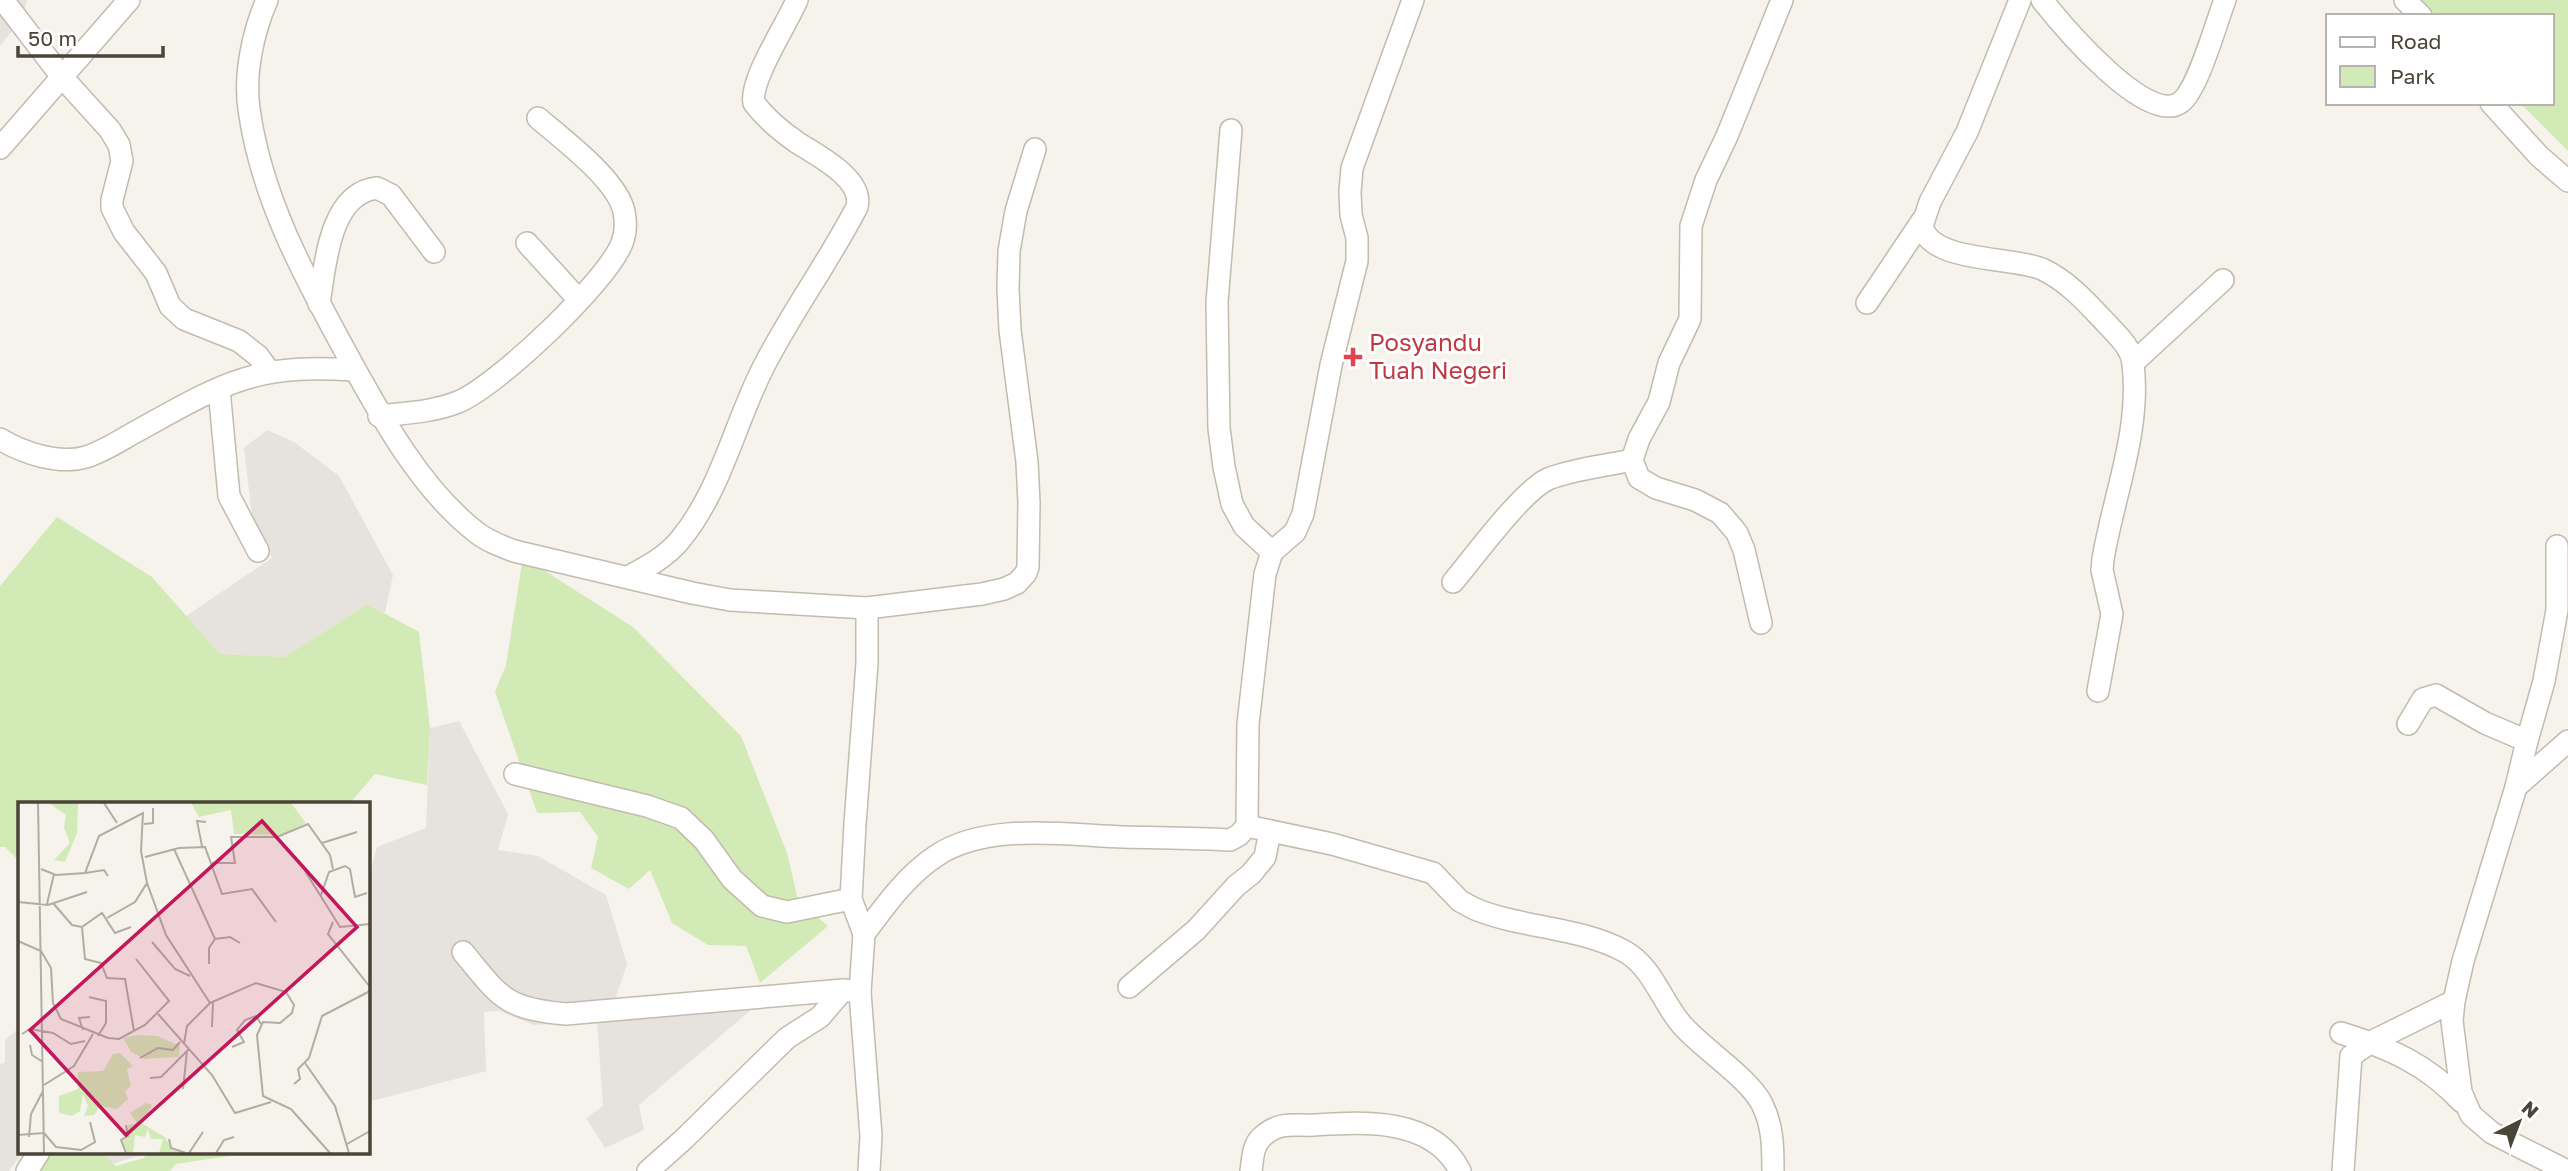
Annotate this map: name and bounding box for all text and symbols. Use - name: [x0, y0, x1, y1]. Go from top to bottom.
- scale bar: [18, 14, 163, 58]
- legend: [2326, 14, 2554, 105]
- text: 50 m: [28, 25, 77, 51]
- text: Road: [2390, 28, 2441, 54]
- text: Park: [2390, 63, 2436, 89]
- place label: Posyandu Tuah Negeri: [1369, 327, 1507, 384]
- marker: Posyandu Tuah Negeri: [1343, 347, 1363, 367]
- inset map: [18, 802, 369, 1154]
- north arrow: [2484, 1087, 2554, 1157]
- text: N: [2518, 1096, 2544, 1122]

